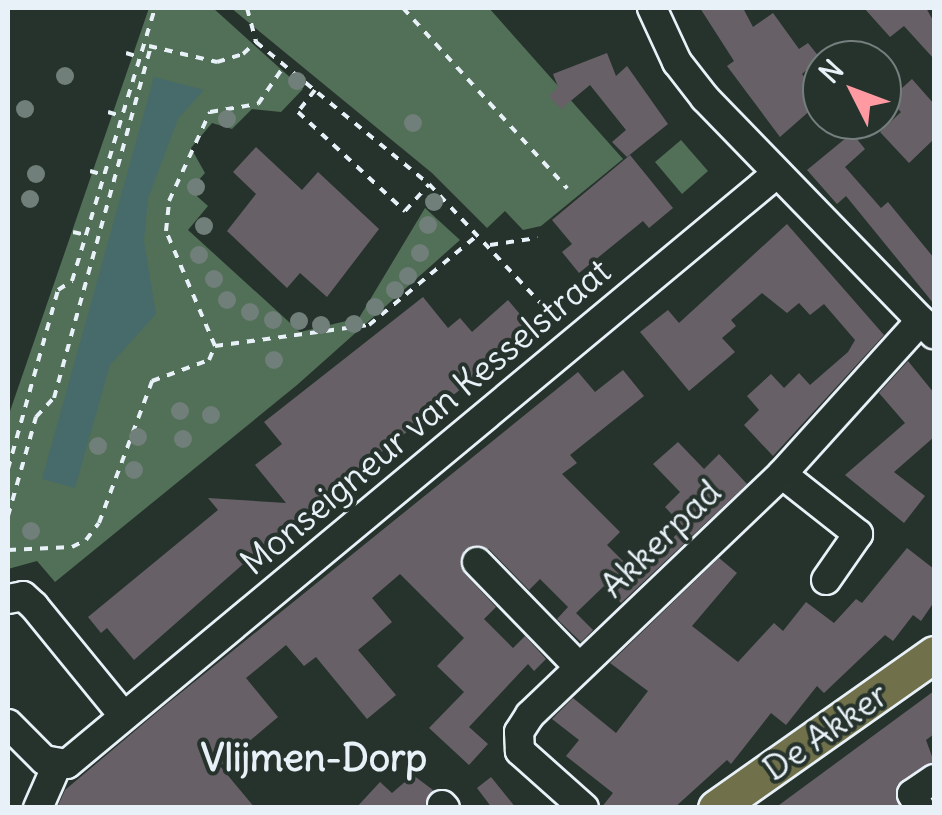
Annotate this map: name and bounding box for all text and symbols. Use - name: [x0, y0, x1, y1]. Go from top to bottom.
- north arrow: [802, 40, 902, 140]
- text: N: [811, 52, 851, 91]
- street label: Monseigneur van Kesselstraat: [232, 249, 618, 583]
- street label: Akkerpad: [591, 470, 729, 606]
- street label: De Akker: [754, 673, 896, 789]
- district label: Vlijmen-Dorp: [201, 735, 427, 781]

